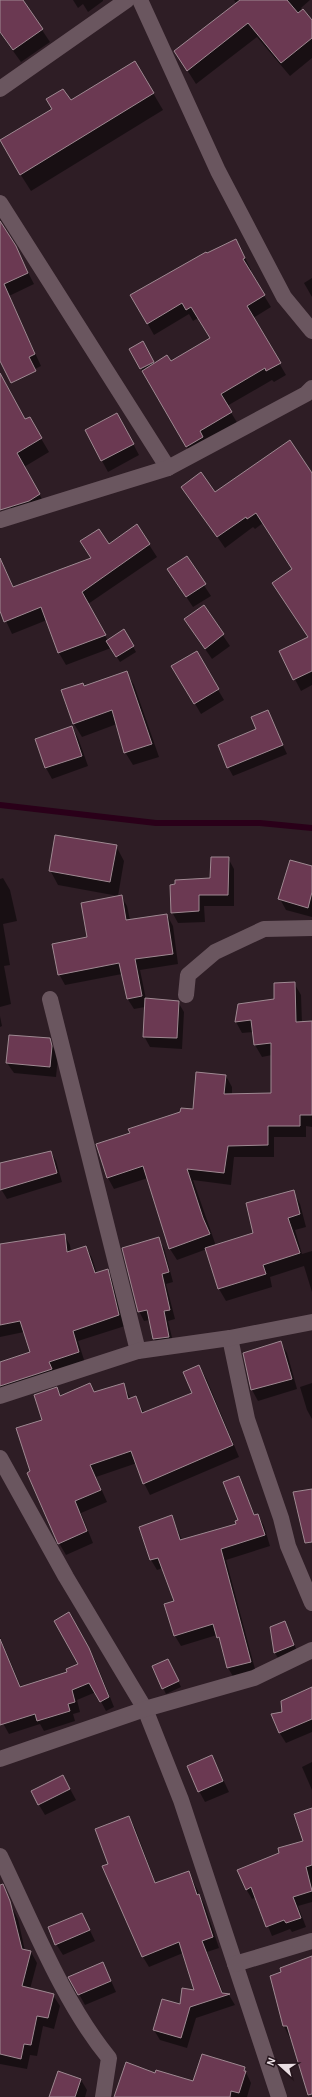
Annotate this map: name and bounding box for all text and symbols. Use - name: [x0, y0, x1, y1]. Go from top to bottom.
- north arrow: [260, 2045, 300, 2085]
- text: N: [265, 2056, 278, 2067]

